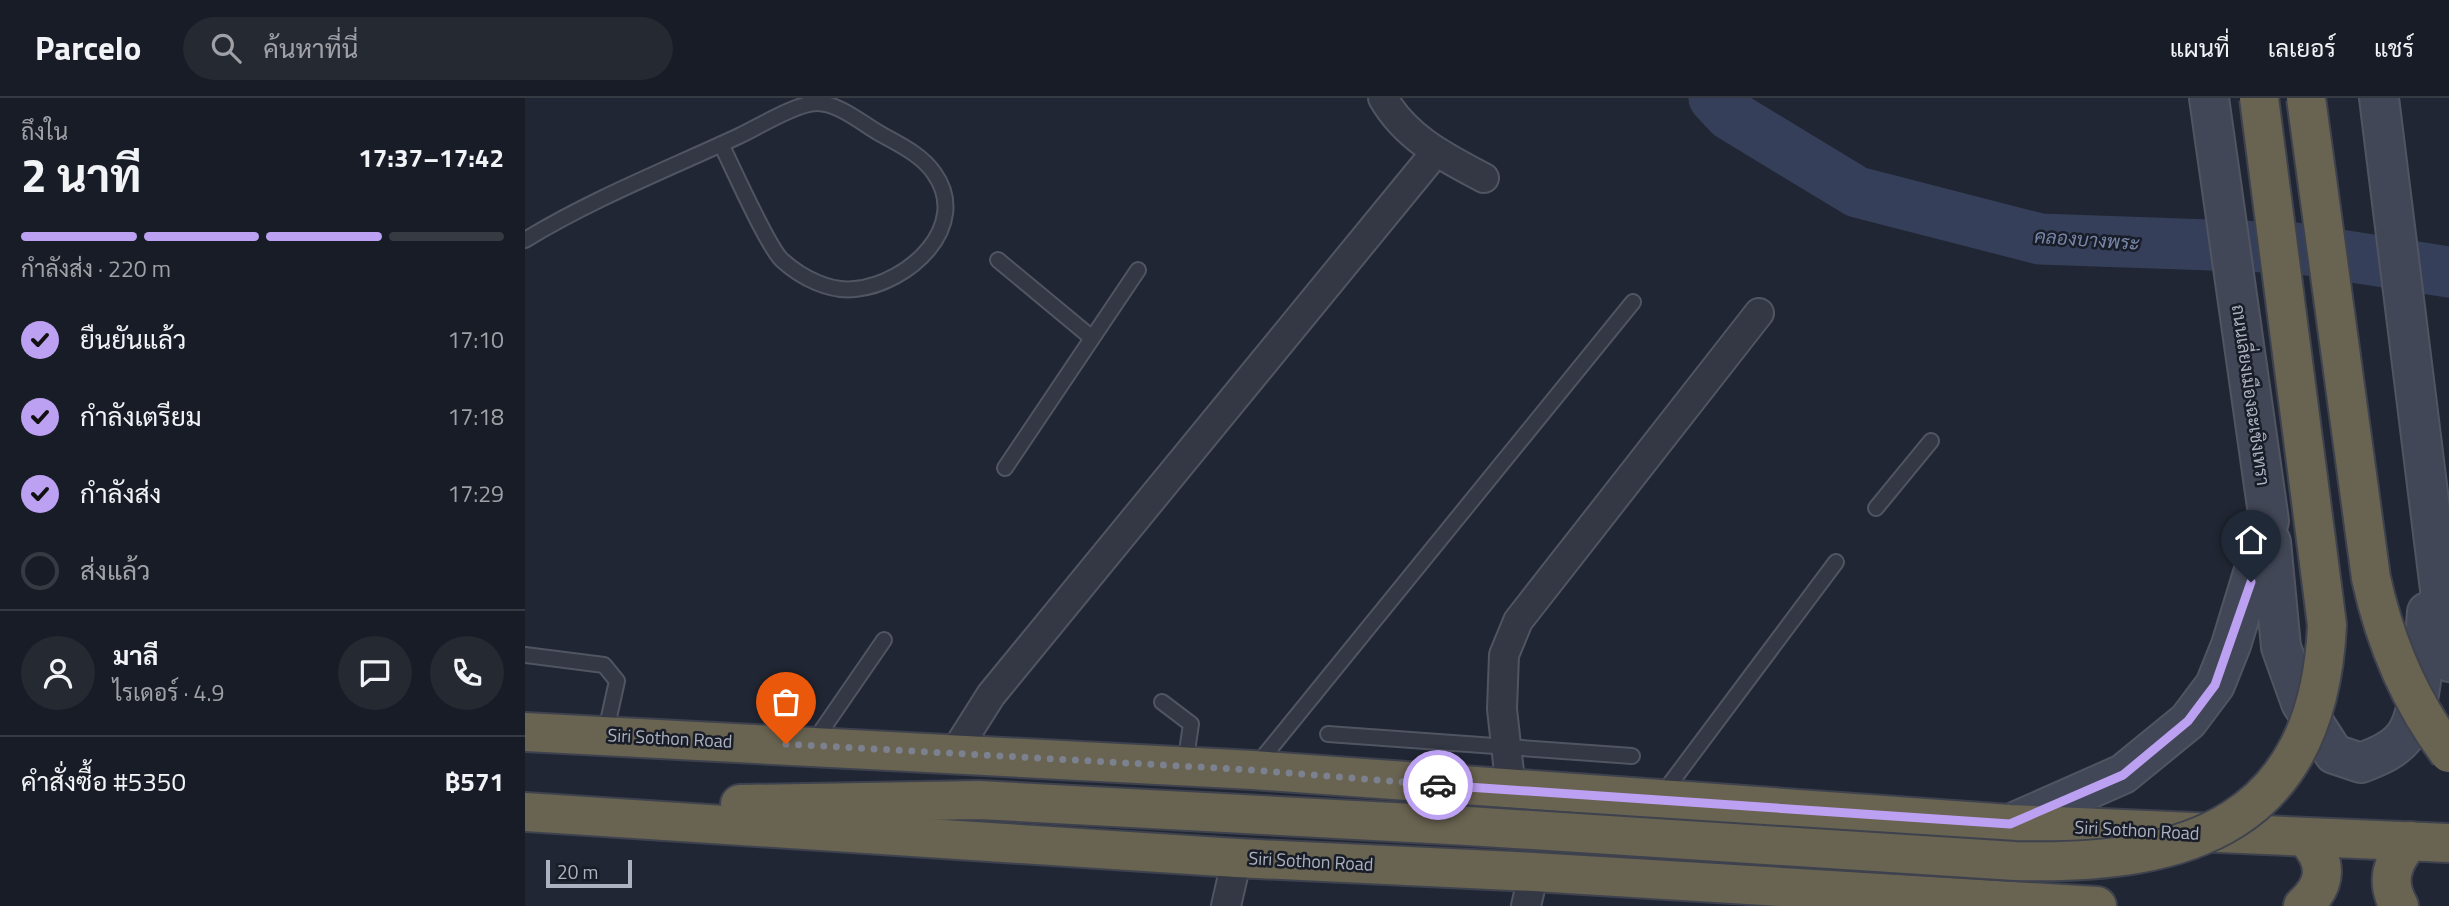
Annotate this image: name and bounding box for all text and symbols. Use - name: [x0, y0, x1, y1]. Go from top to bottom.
- search box: [183, 17, 673, 80]
- text: Parcelo: [35, 23, 141, 73]
- icon: search: [207, 29, 245, 67]
- text: ค้นหาที่นี่: [263, 29, 358, 68]
- text: แผนที่: [2170, 30, 2230, 66]
- text: เลเยอร์: [2268, 30, 2336, 66]
- text: แชร์: [2374, 30, 2414, 66]
- text: ถึงใน: [21, 114, 68, 149]
- text: 17:37–17:42: [358, 138, 504, 177]
- text: 2 นาที: [21, 140, 141, 210]
- water label: คลองบางพระ: [2033, 221, 2141, 257]
- text: กำลังส่ง · 220 m: [21, 251, 171, 286]
- street label: ถนนเลี่ยงเมืองฉะเชิงเทรา: [2225, 302, 2279, 487]
- text: ยืนยันแล้ว: [80, 320, 186, 359]
- icon: check: [21, 321, 59, 359]
- text: 17:10: [447, 322, 504, 357]
- text: กำลังเตรียม: [80, 397, 202, 436]
- icon: check: [21, 398, 59, 436]
- text: 17:18: [447, 399, 504, 434]
- text: กำลังส่ง: [80, 474, 161, 513]
- icon: check: [21, 475, 59, 513]
- text: 17:29: [447, 476, 504, 511]
- pin: [2221, 510, 2281, 582]
- icon: home: [2232, 521, 2270, 559]
- text: ส่งแล้ว: [80, 551, 150, 590]
- button: person: [21, 636, 95, 710]
- text: มาลี: [113, 636, 158, 675]
- button: chat: [338, 636, 412, 710]
- button: phone: [430, 636, 504, 710]
- pin: [756, 672, 816, 744]
- text: ไรเดอร์ · 4.9: [113, 675, 224, 710]
- icon: bag: [767, 683, 805, 721]
- street label: Siri Sothon Road: [607, 721, 733, 755]
- courier: [1403, 750, 1473, 820]
- text: คำสั่งซื้อ #5350: [21, 762, 186, 801]
- text: ฿571: [445, 762, 504, 801]
- icon: car: [1419, 766, 1457, 804]
- street label: Siri Sothon Road: [2074, 813, 2200, 847]
- street label: Siri Sothon Road: [1248, 844, 1374, 878]
- scale bar: [546, 857, 632, 889]
- text: 20 m: [557, 857, 598, 886]

